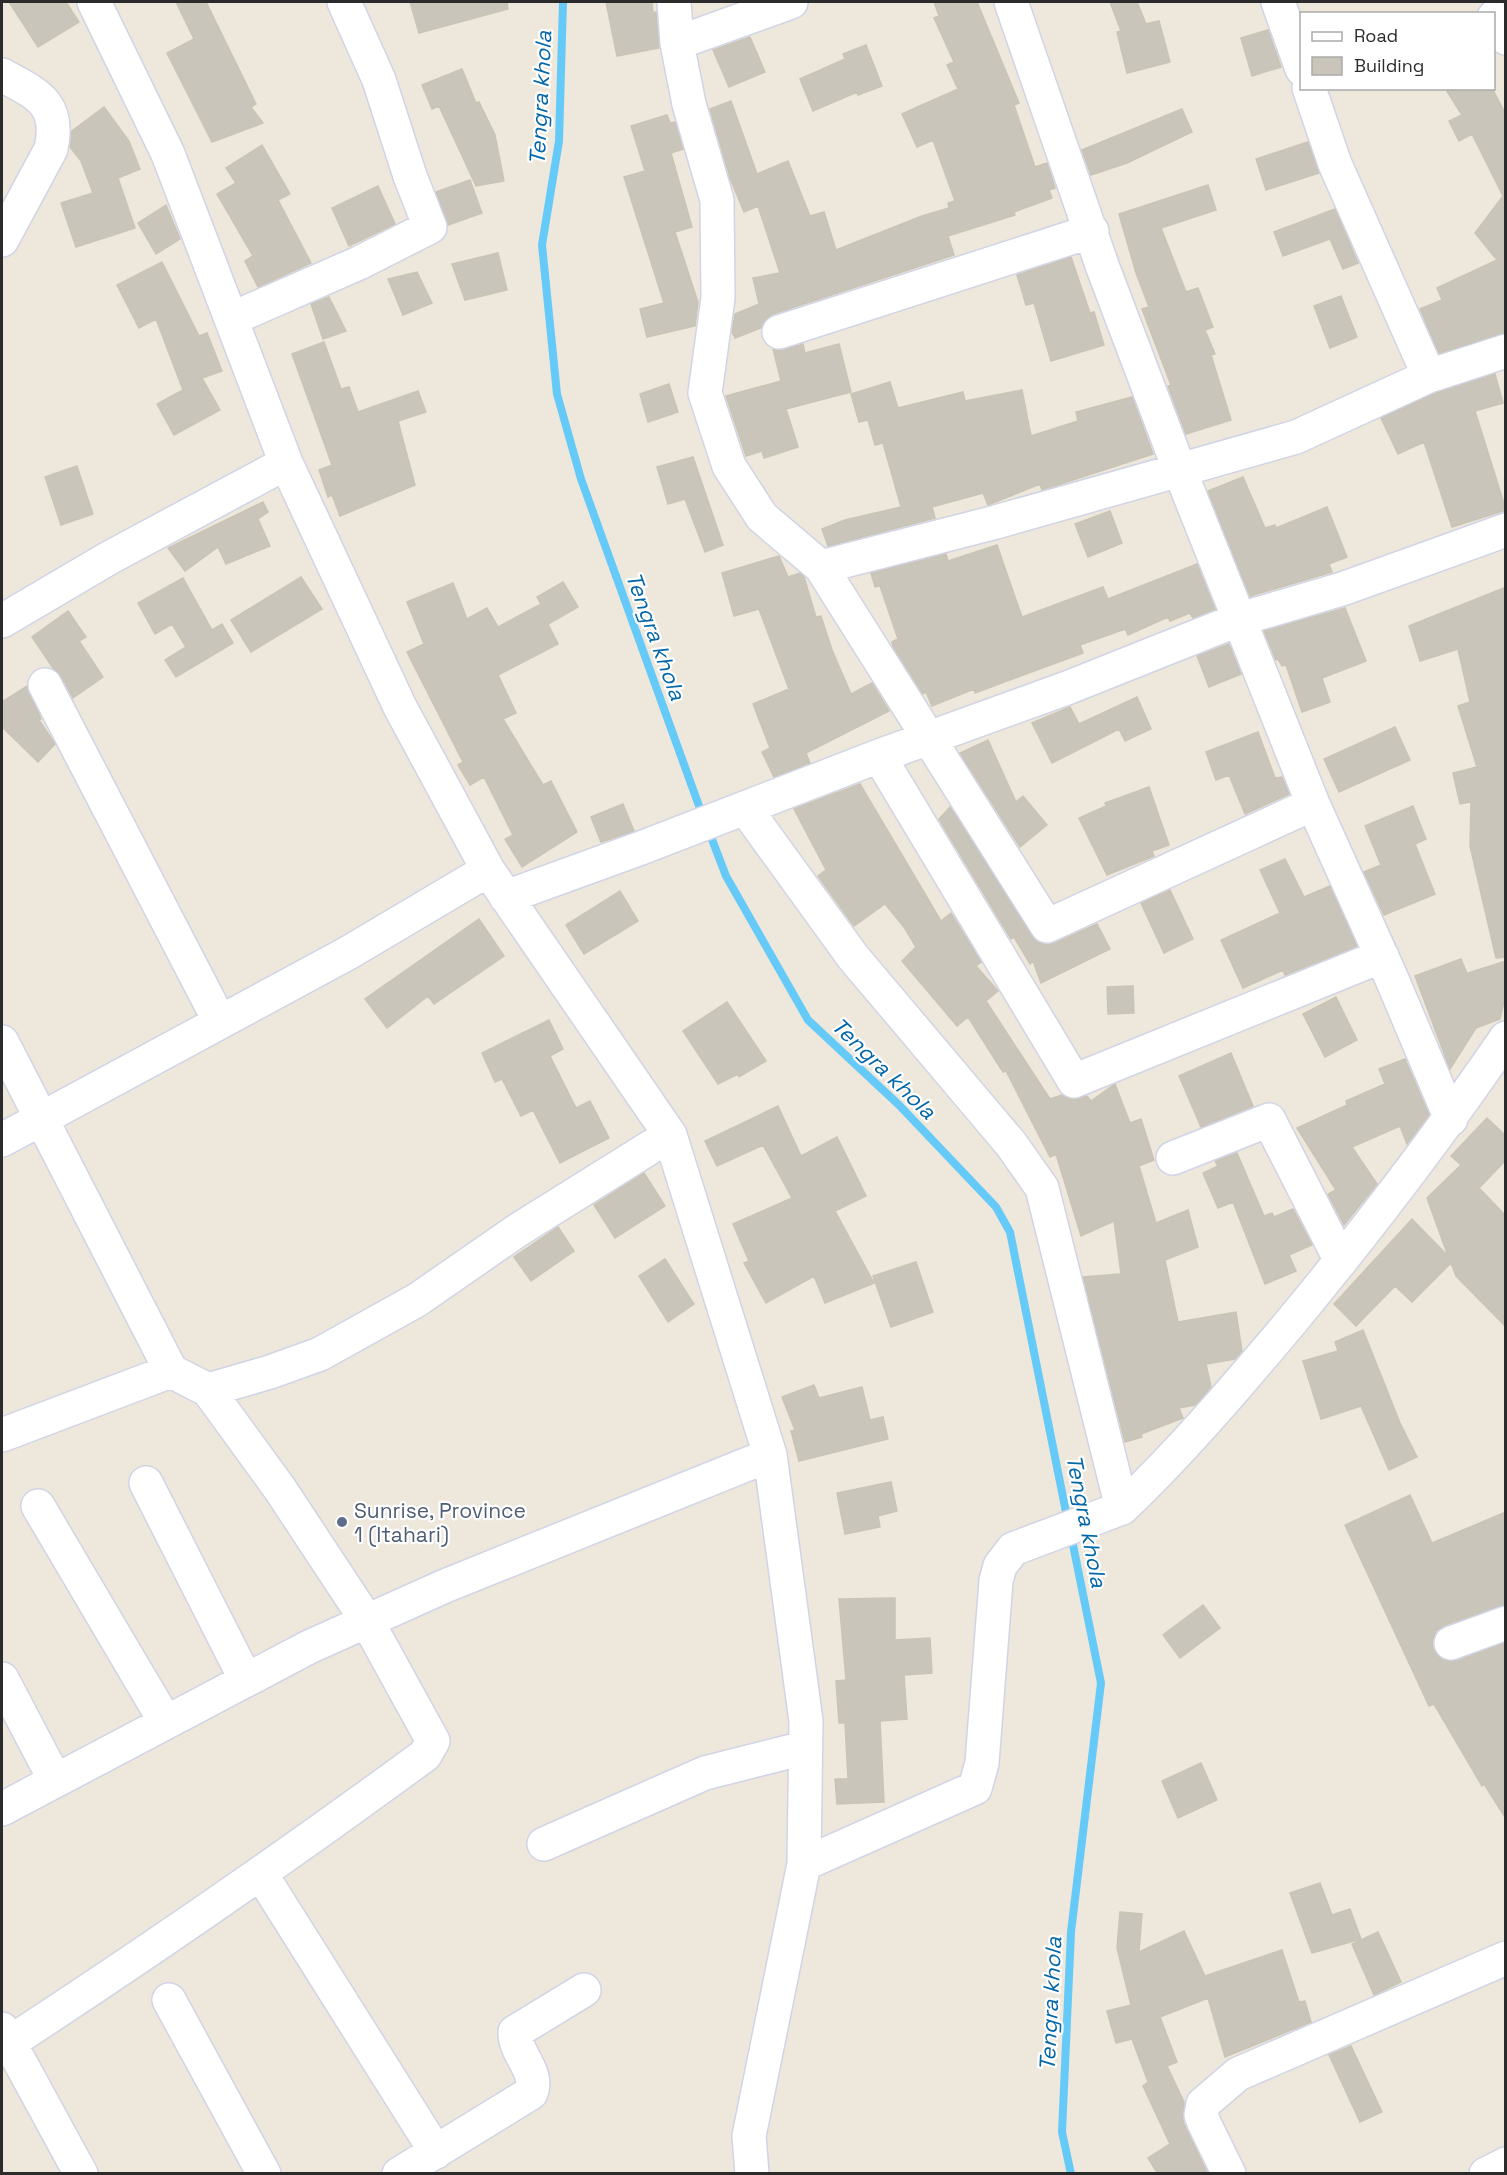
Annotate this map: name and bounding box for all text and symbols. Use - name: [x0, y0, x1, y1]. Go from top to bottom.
- legend: [1300, 12, 1495, 90]
- text: Road: [1354, 24, 1398, 47]
- water label: Tengra khola: [522, 30, 558, 166]
- text: Building: [1354, 54, 1424, 77]
- water label: Tengra khola: [620, 568, 692, 704]
- water label: Tengra khola: [826, 1011, 942, 1125]
- water label: Tengra khola: [1060, 1452, 1114, 1590]
- place label: Sunrise, Province 1 (Itahari): [354, 1497, 526, 1548]
- marker: Sunrise, Province 1 (Itahari): [335, 1515, 349, 1529]
- water label: Tengra khola: [1032, 1936, 1068, 2072]

